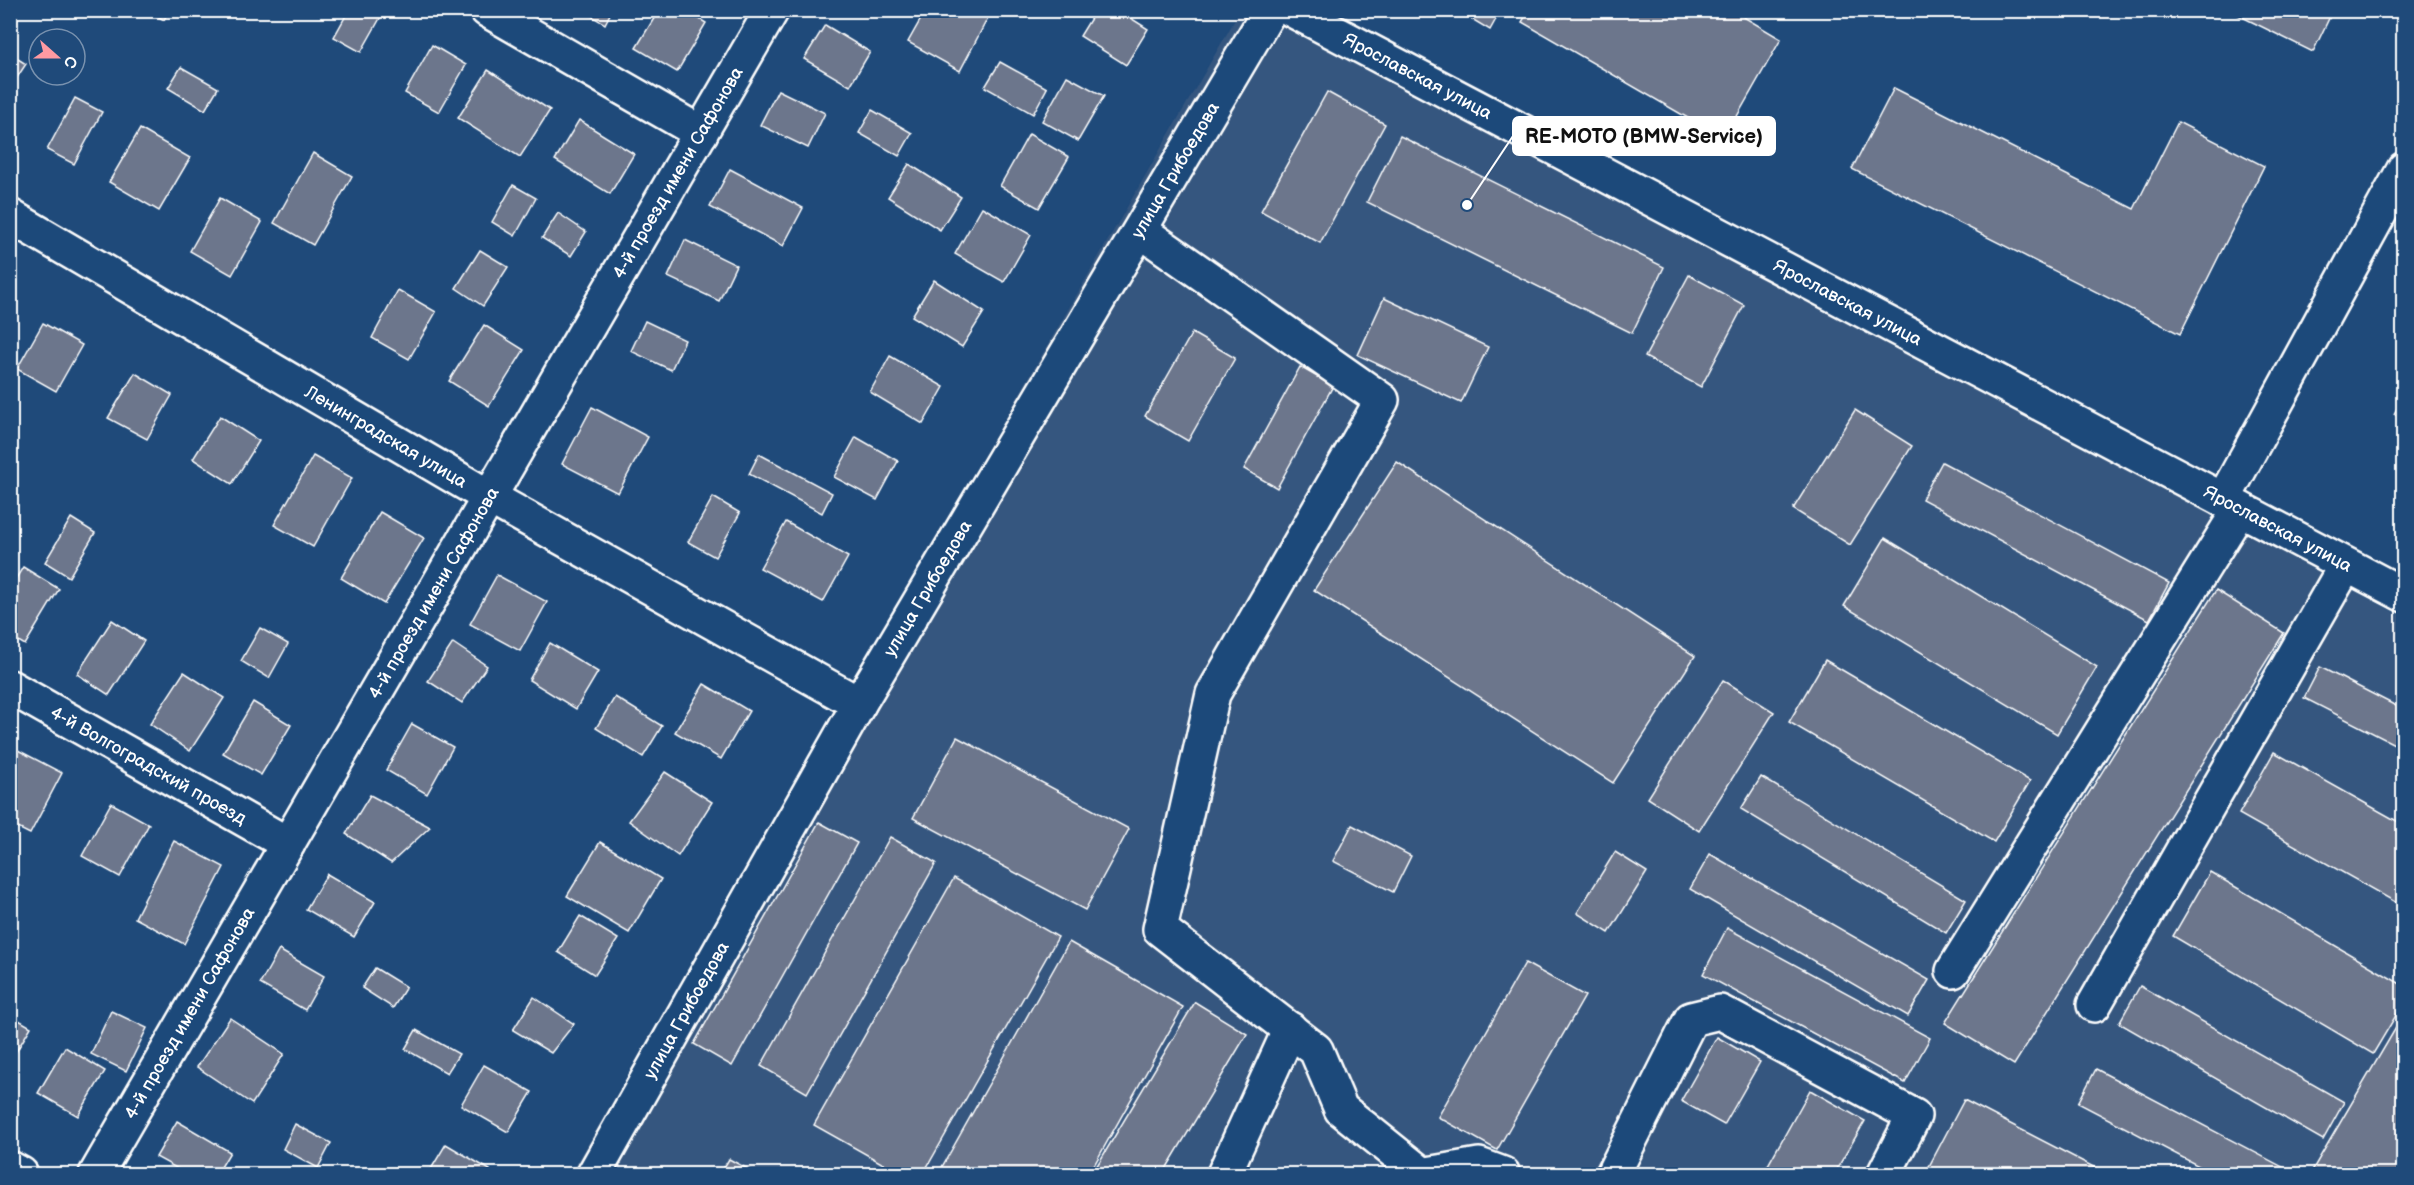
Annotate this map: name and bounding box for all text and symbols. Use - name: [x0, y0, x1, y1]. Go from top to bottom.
- north arrow: [27, 27, 87, 87]
- street label: Ярославская улица: [1340, 29, 1496, 124]
- text: С: [59, 53, 80, 70]
- street label: 4-й проезд имени Сафонова: [608, 63, 748, 282]
- street label: улица Грибоедова: [1127, 98, 1224, 242]
- callout: RE-MOTO (BMW-Service): [1513, 117, 1775, 155]
- text: RE-MOTO (BMW-Service): [1525, 125, 1763, 149]
- street label: Ярославская улица: [1770, 255, 1926, 351]
- street label: Ленинградская улица: [300, 381, 471, 493]
- street label: Ярославская улица: [2200, 481, 2356, 577]
- street label: 4-й проезд имени Сафонова: [364, 483, 504, 703]
- street label: улица Грибоедова: [880, 516, 977, 660]
- street label: 4-й Волгоградский проезд: [47, 702, 250, 829]
- street label: 4-й проезд имени Сафонова: [120, 903, 260, 1123]
- street label: улица Грибоедова: [640, 938, 734, 1083]

